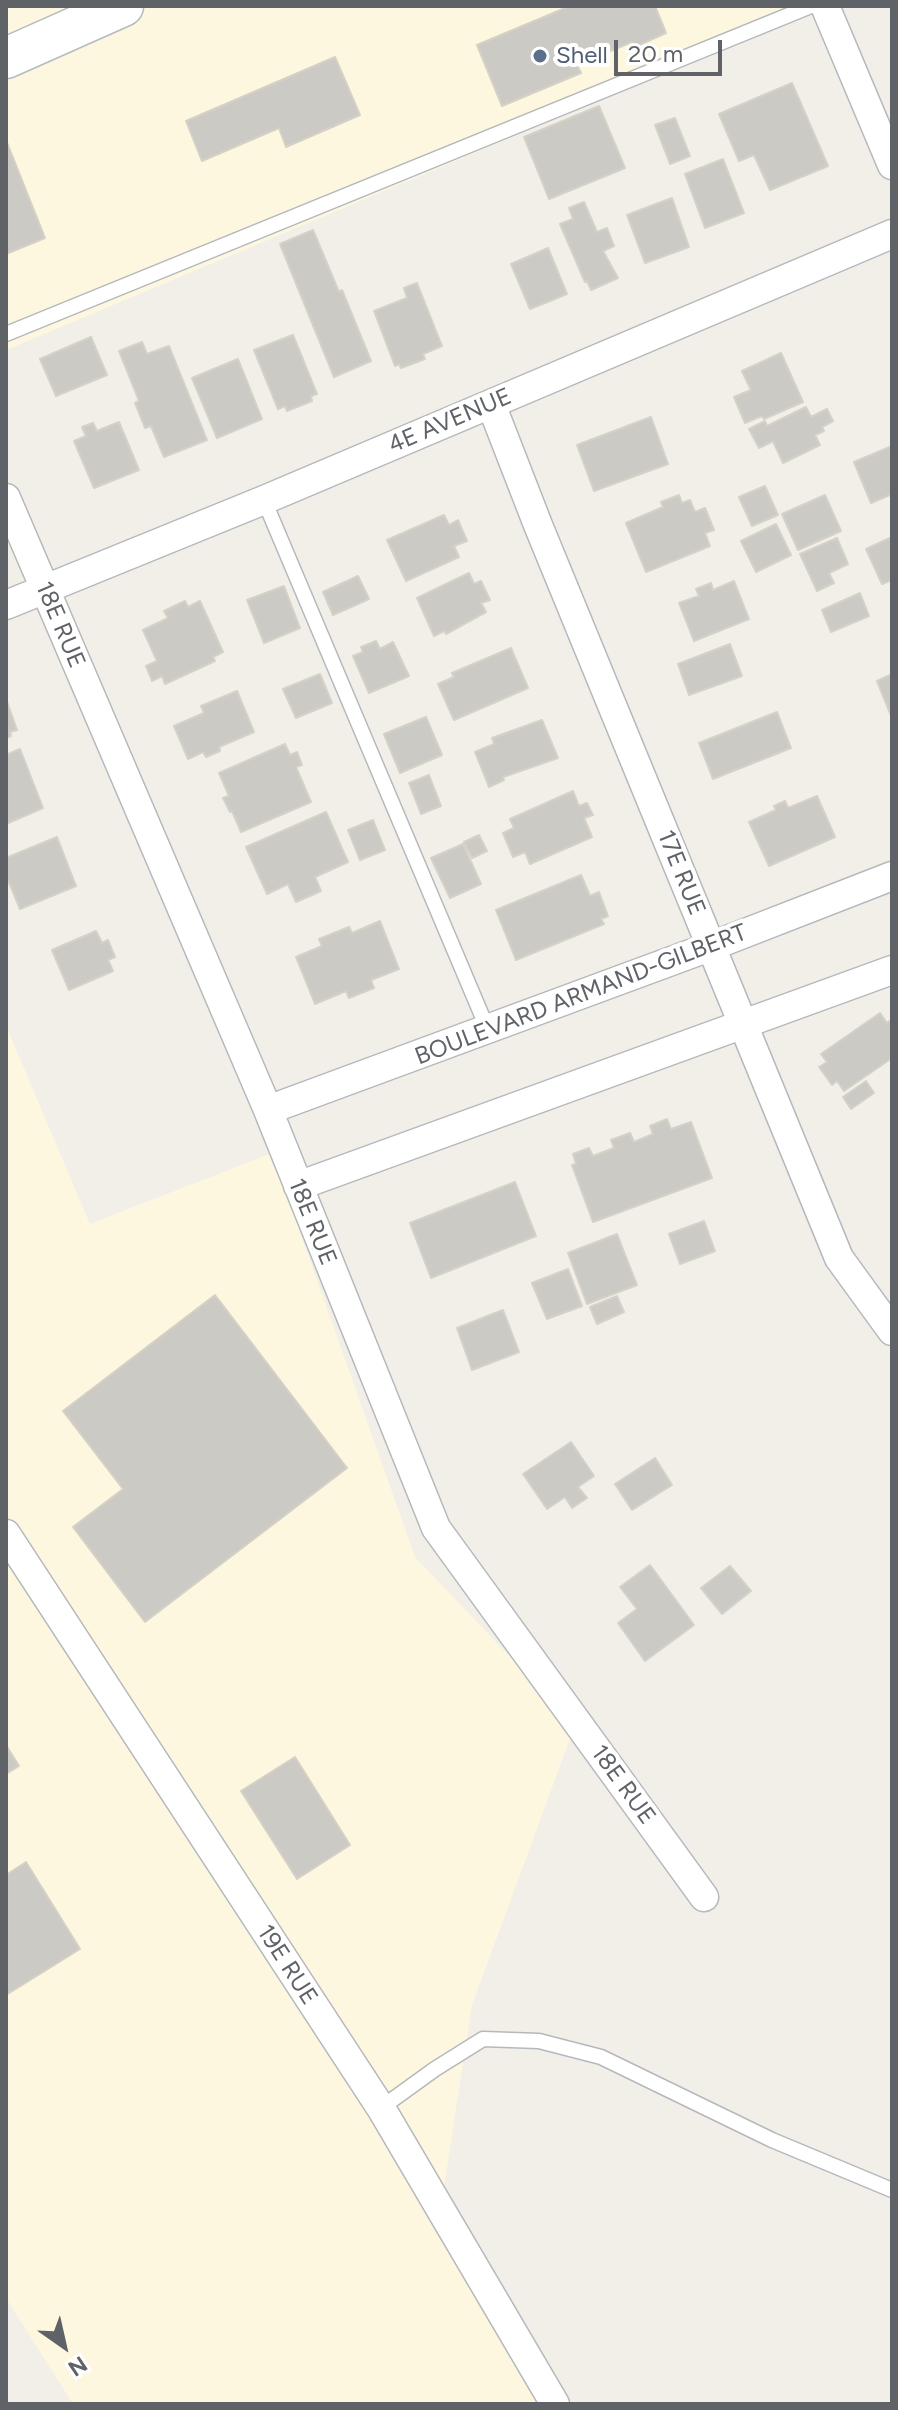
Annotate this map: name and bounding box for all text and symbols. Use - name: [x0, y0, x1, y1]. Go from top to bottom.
- scale bar: [618, 24, 726, 74]
- text: 20 m: [628, 39, 683, 68]
- place label: Shell: [556, 42, 608, 70]
- marker: Shell: [531, 47, 549, 65]
- street label: 4E AVENUE: [384, 382, 516, 460]
- street label: 18E RUE: [29, 577, 91, 673]
- street label: 17E RUE: [651, 826, 711, 920]
- street label: BOULEVARD ARMAND-GILBERT: [411, 918, 751, 1072]
- street label: 18E RUE: [282, 1174, 342, 1270]
- street label: 18E RUE: [585, 1740, 661, 1830]
- street label: 19E RUE: [250, 1919, 324, 2011]
- north arrow: [24, 2306, 104, 2386]
- text: N: [63, 2350, 92, 2382]

